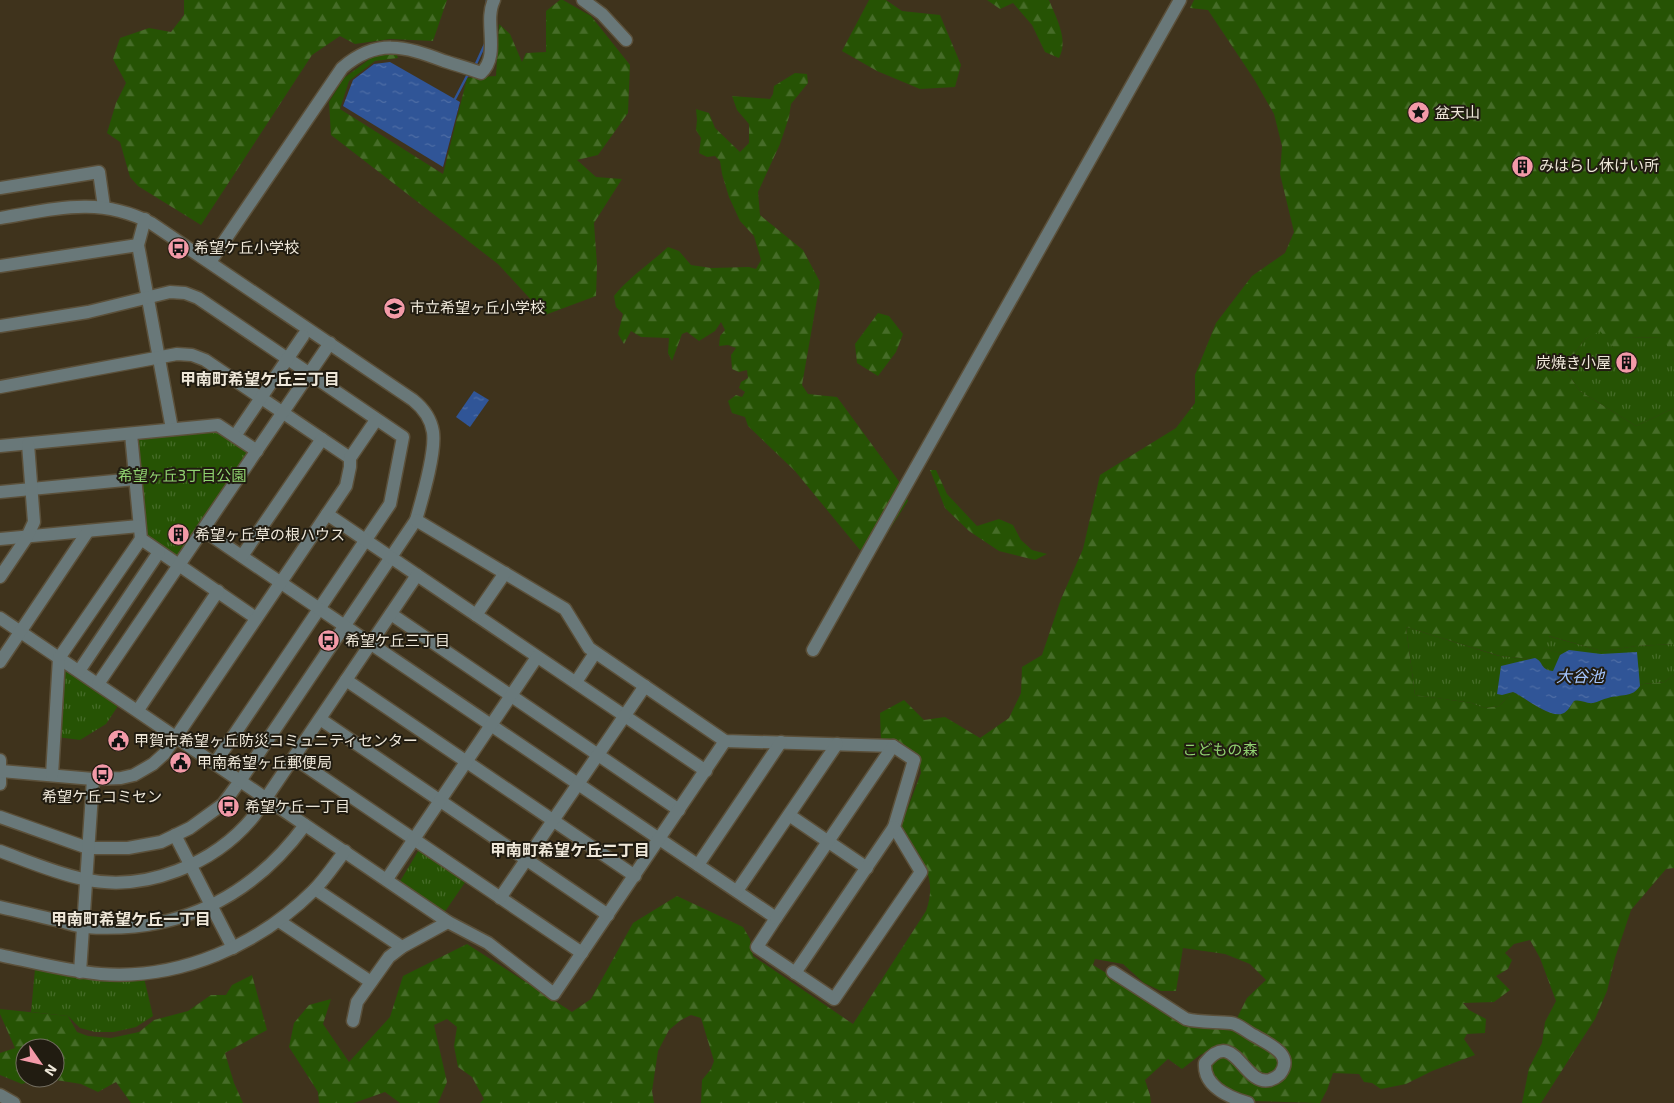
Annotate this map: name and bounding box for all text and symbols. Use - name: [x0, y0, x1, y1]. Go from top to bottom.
- place icon: 盆天山: [1407, 101, 1431, 125]
- place label: 盆天山: [1435, 103, 1480, 121]
- building icon: みはらし休けい所: [1511, 154, 1535, 178]
- place label: みはらし休けい所: [1539, 156, 1659, 174]
- bus stop icon: 希望ケ丘小学校: [166, 236, 190, 260]
- place label: 希望ケ丘小学校: [194, 238, 299, 256]
- school or university icon: 市立希望ヶ丘小学校: [382, 296, 406, 320]
- place label: 市立希望ヶ丘小学校: [410, 298, 545, 316]
- building icon: 炭焼き小屋: [1615, 351, 1639, 375]
- place label: 炭焼き小屋: [1536, 353, 1611, 371]
- district label: 甲南町希望ケ丘三丁目: [180, 369, 340, 388]
- park label: 希望ヶ丘3丁目公園: [118, 466, 246, 484]
- building icon: 希望ヶ丘草の根ハウス: [167, 523, 191, 547]
- place label: 希望ヶ丘草の根ハウス: [195, 525, 345, 543]
- bus stop icon: 希望ケ丘三丁目: [317, 629, 341, 653]
- place label: 希望ケ丘三丁目: [345, 631, 450, 649]
- water label: 大谷池: [1556, 666, 1606, 685]
- public building icon: 甲賀市希望ヶ丘防災コミュニティセンター: [106, 729, 130, 753]
- place label: 甲賀市希望ヶ丘防災コミュニティセンター: [134, 731, 418, 749]
- park label: こどもの森: [1182, 740, 1258, 758]
- public building icon: 甲南希望ヶ丘郵便局: [169, 751, 193, 775]
- place label: 甲南希望ヶ丘郵便局: [197, 753, 332, 771]
- bus stop icon: 希望ケ丘コミセン: [90, 762, 114, 786]
- place label: 希望ケ丘コミセン: [42, 787, 162, 805]
- bus stop icon: 希望ケ丘一丁目: [217, 795, 241, 819]
- place label: 希望ケ丘一丁目: [245, 797, 350, 815]
- district label: 甲南町希望ケ丘二丁目: [490, 840, 650, 859]
- district label: 甲南町希望ケ丘一丁目: [51, 909, 211, 928]
- north arrow: [15, 1038, 65, 1088]
- text: N: [41, 1062, 61, 1079]

